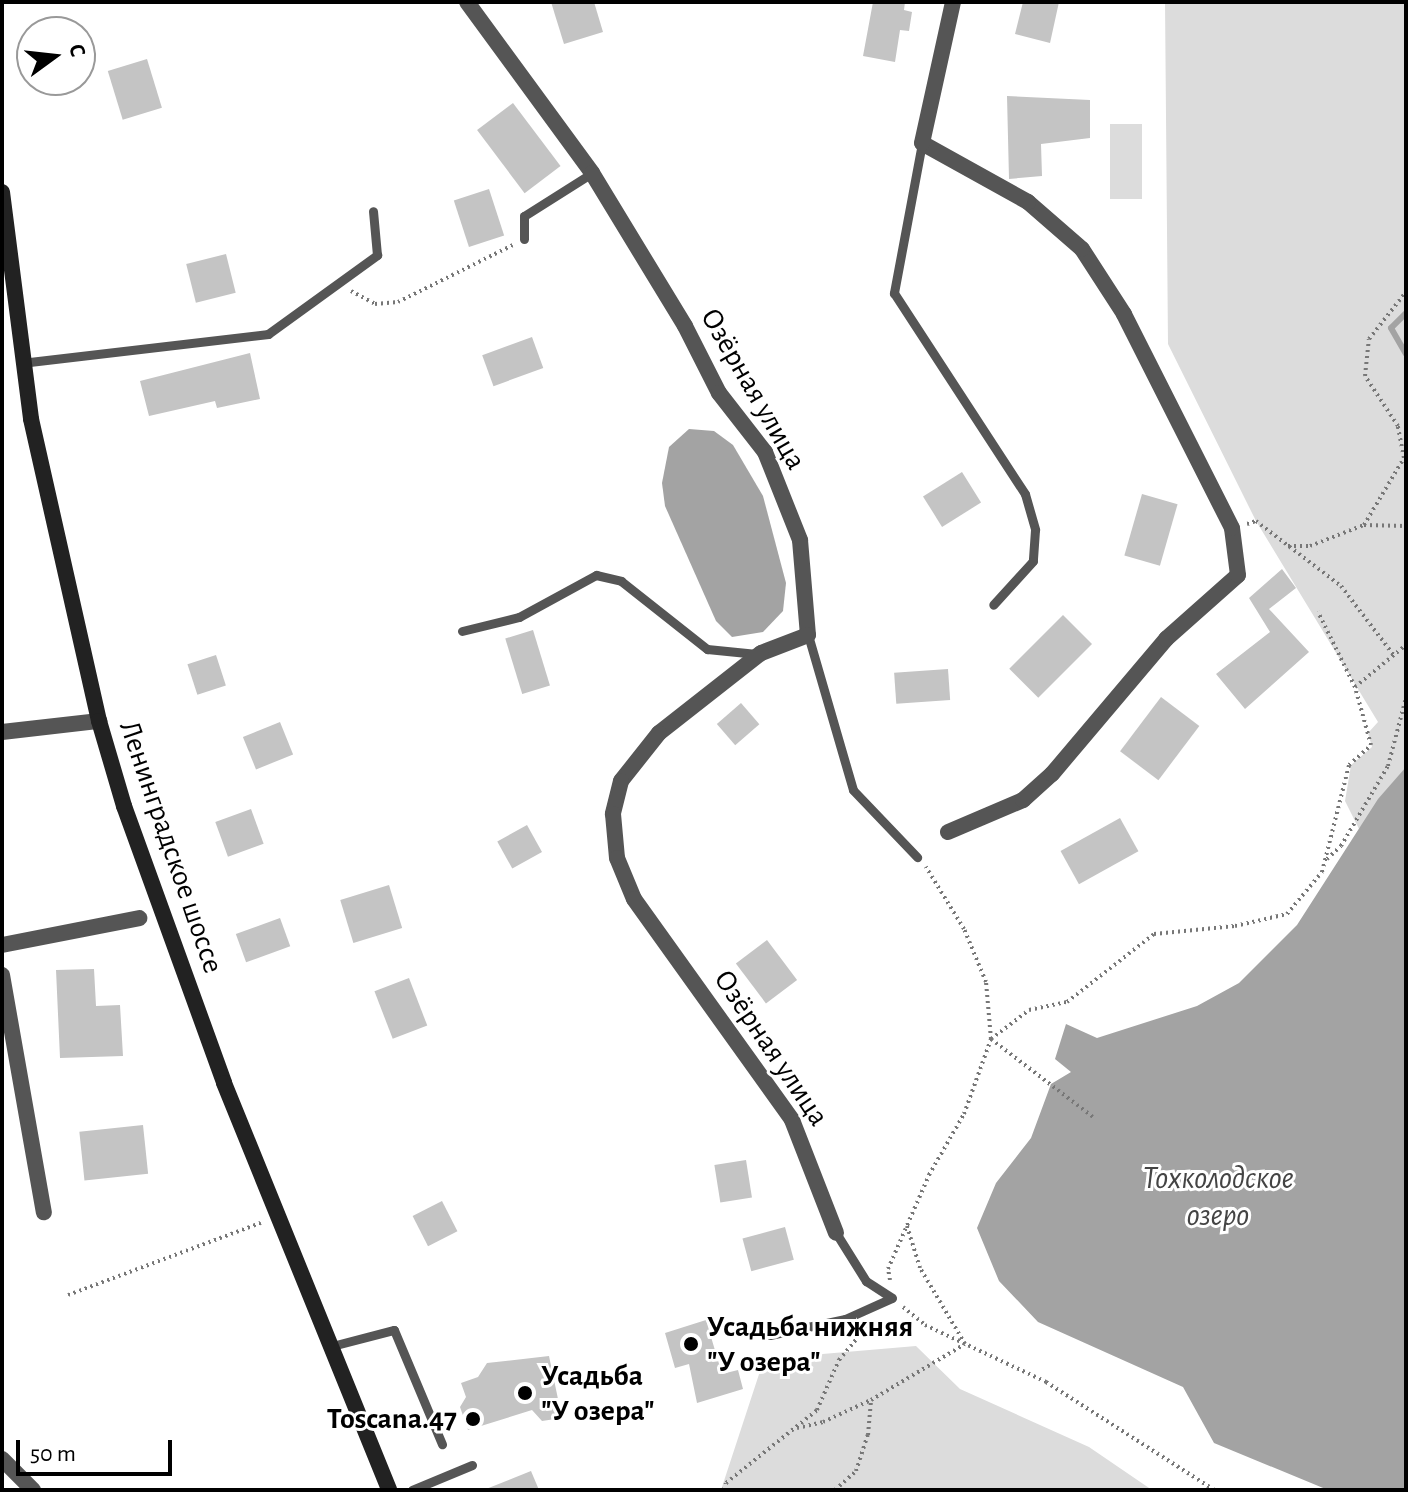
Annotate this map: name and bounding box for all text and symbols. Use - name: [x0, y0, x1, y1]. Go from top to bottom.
- north arrow: [16, 16, 96, 96]
- text: С: [65, 42, 89, 59]
- street label: Озёрная улица: [692, 302, 814, 476]
- street label: Ленинградское шоссе: [111, 716, 231, 978]
- street label: Озёрная улица: [706, 963, 836, 1133]
- water label: Тохколодское озеро: [1142, 1160, 1294, 1235]
- place label: Усадьба нижняя "У озера": [707, 1309, 913, 1380]
- marker: Усадьба нижняя "У озера": [682, 1335, 700, 1353]
- place label: Усадьба "У озера": [541, 1358, 655, 1428]
- marker: Усадьба "У озера": [516, 1384, 534, 1402]
- place label: Toscana.47: [327, 1401, 457, 1437]
- marker: Toscana.47: [464, 1410, 482, 1428]
- scale bar: [20, 1424, 176, 1474]
- text: 50 m: [30, 1442, 76, 1466]

